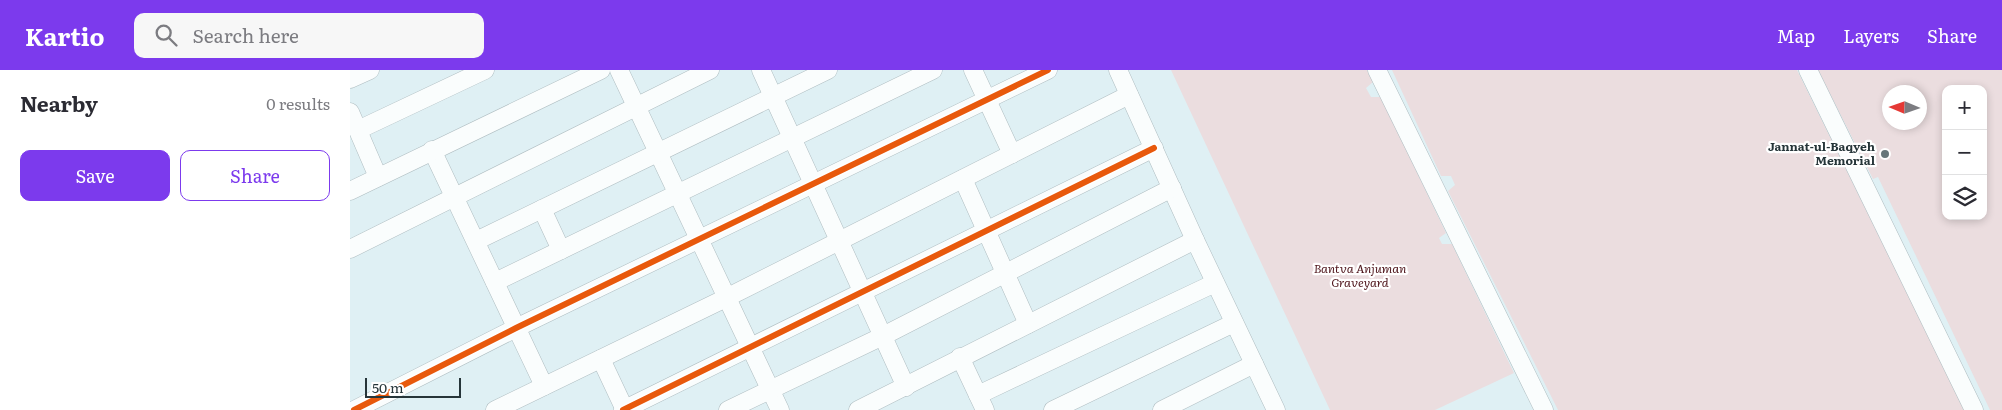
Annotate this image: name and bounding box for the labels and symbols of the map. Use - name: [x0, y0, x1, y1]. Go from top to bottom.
- north arrow: [1882, 85, 1927, 130]
- place label: Jannat-ul-Baqyeh Memorial: [1768, 137, 1876, 169]
- marker: Jannat-ul-Baqyeh Memorial: [1879, 148, 1891, 160]
- park label: Bantva Anjuman Graveyard: [1314, 259, 1406, 291]
- scale bar: [365, 375, 461, 398]

